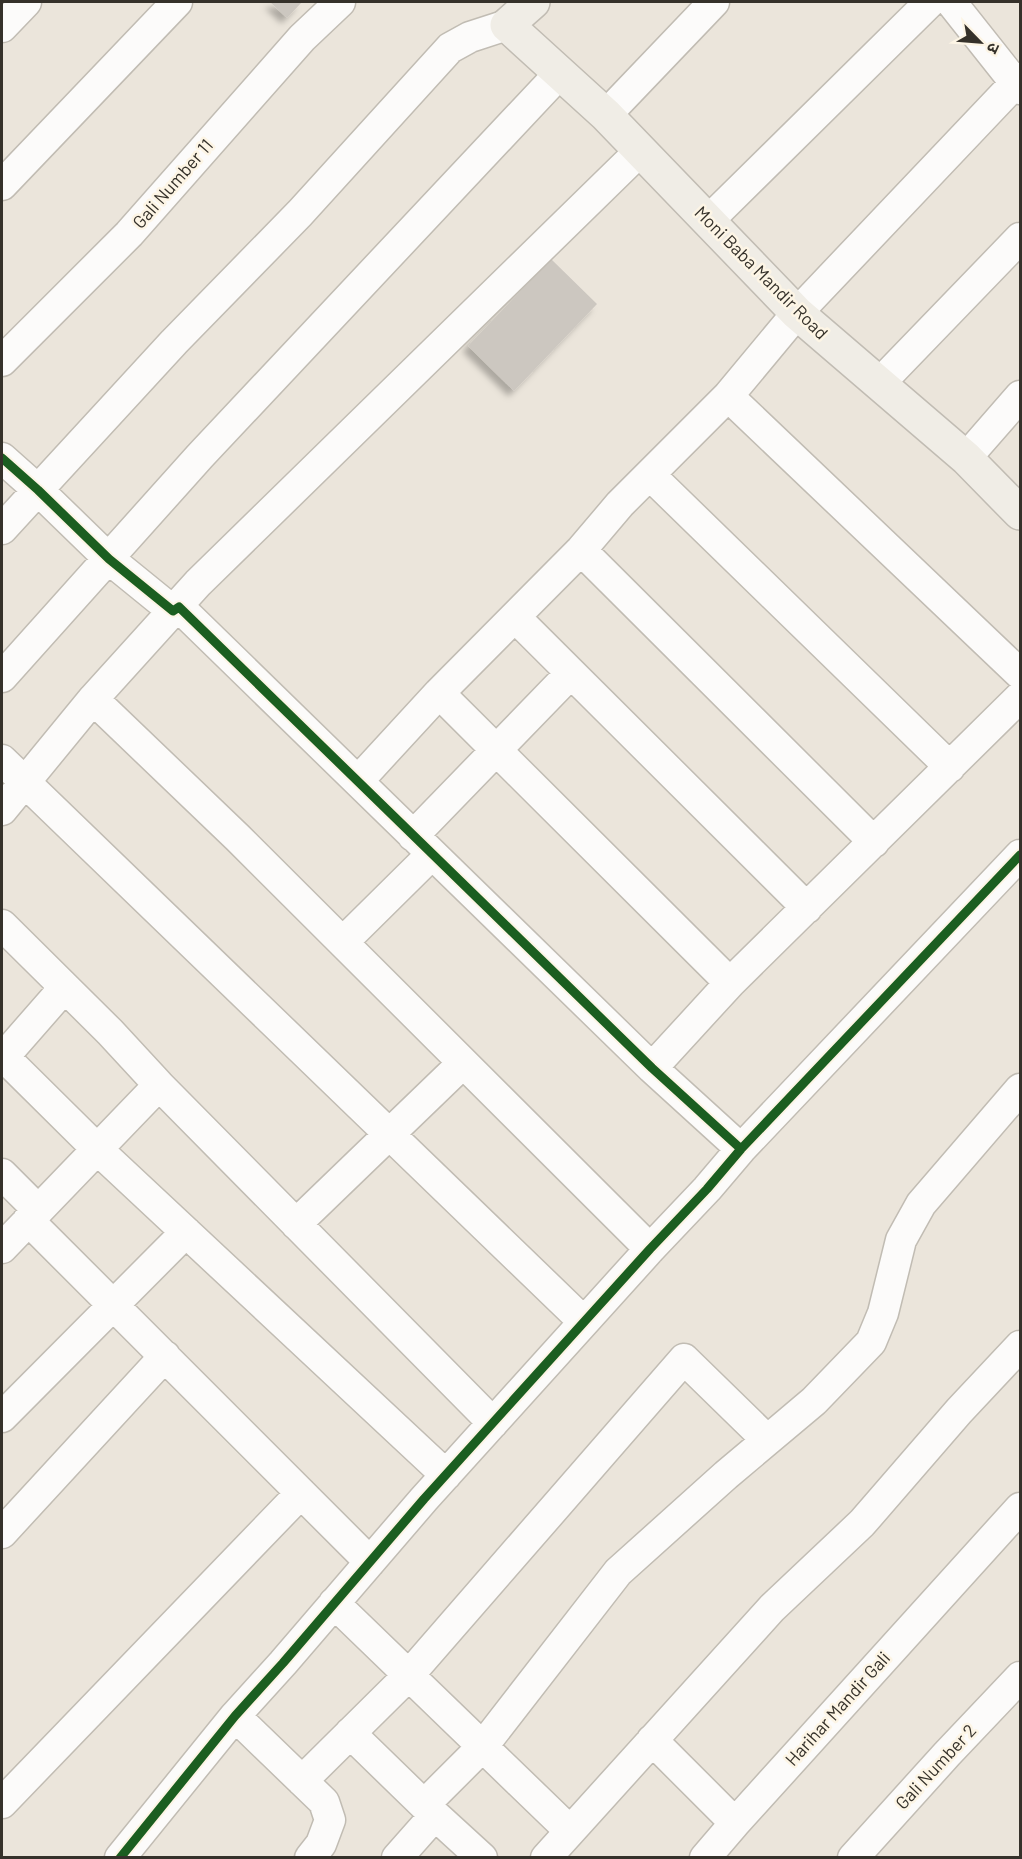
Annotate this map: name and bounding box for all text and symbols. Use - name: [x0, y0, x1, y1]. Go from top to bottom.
- north arrow: [950, 12, 1010, 72]
- text: उ: [983, 40, 1005, 57]
- street label: Gali Number 11: [127, 134, 217, 233]
- street label: Moni Baba Mandir Road: [690, 201, 833, 344]
- street label: Harihar Mandir Gali: [780, 1647, 894, 1770]
- street label: Gali Number 2: [890, 1719, 980, 1813]

